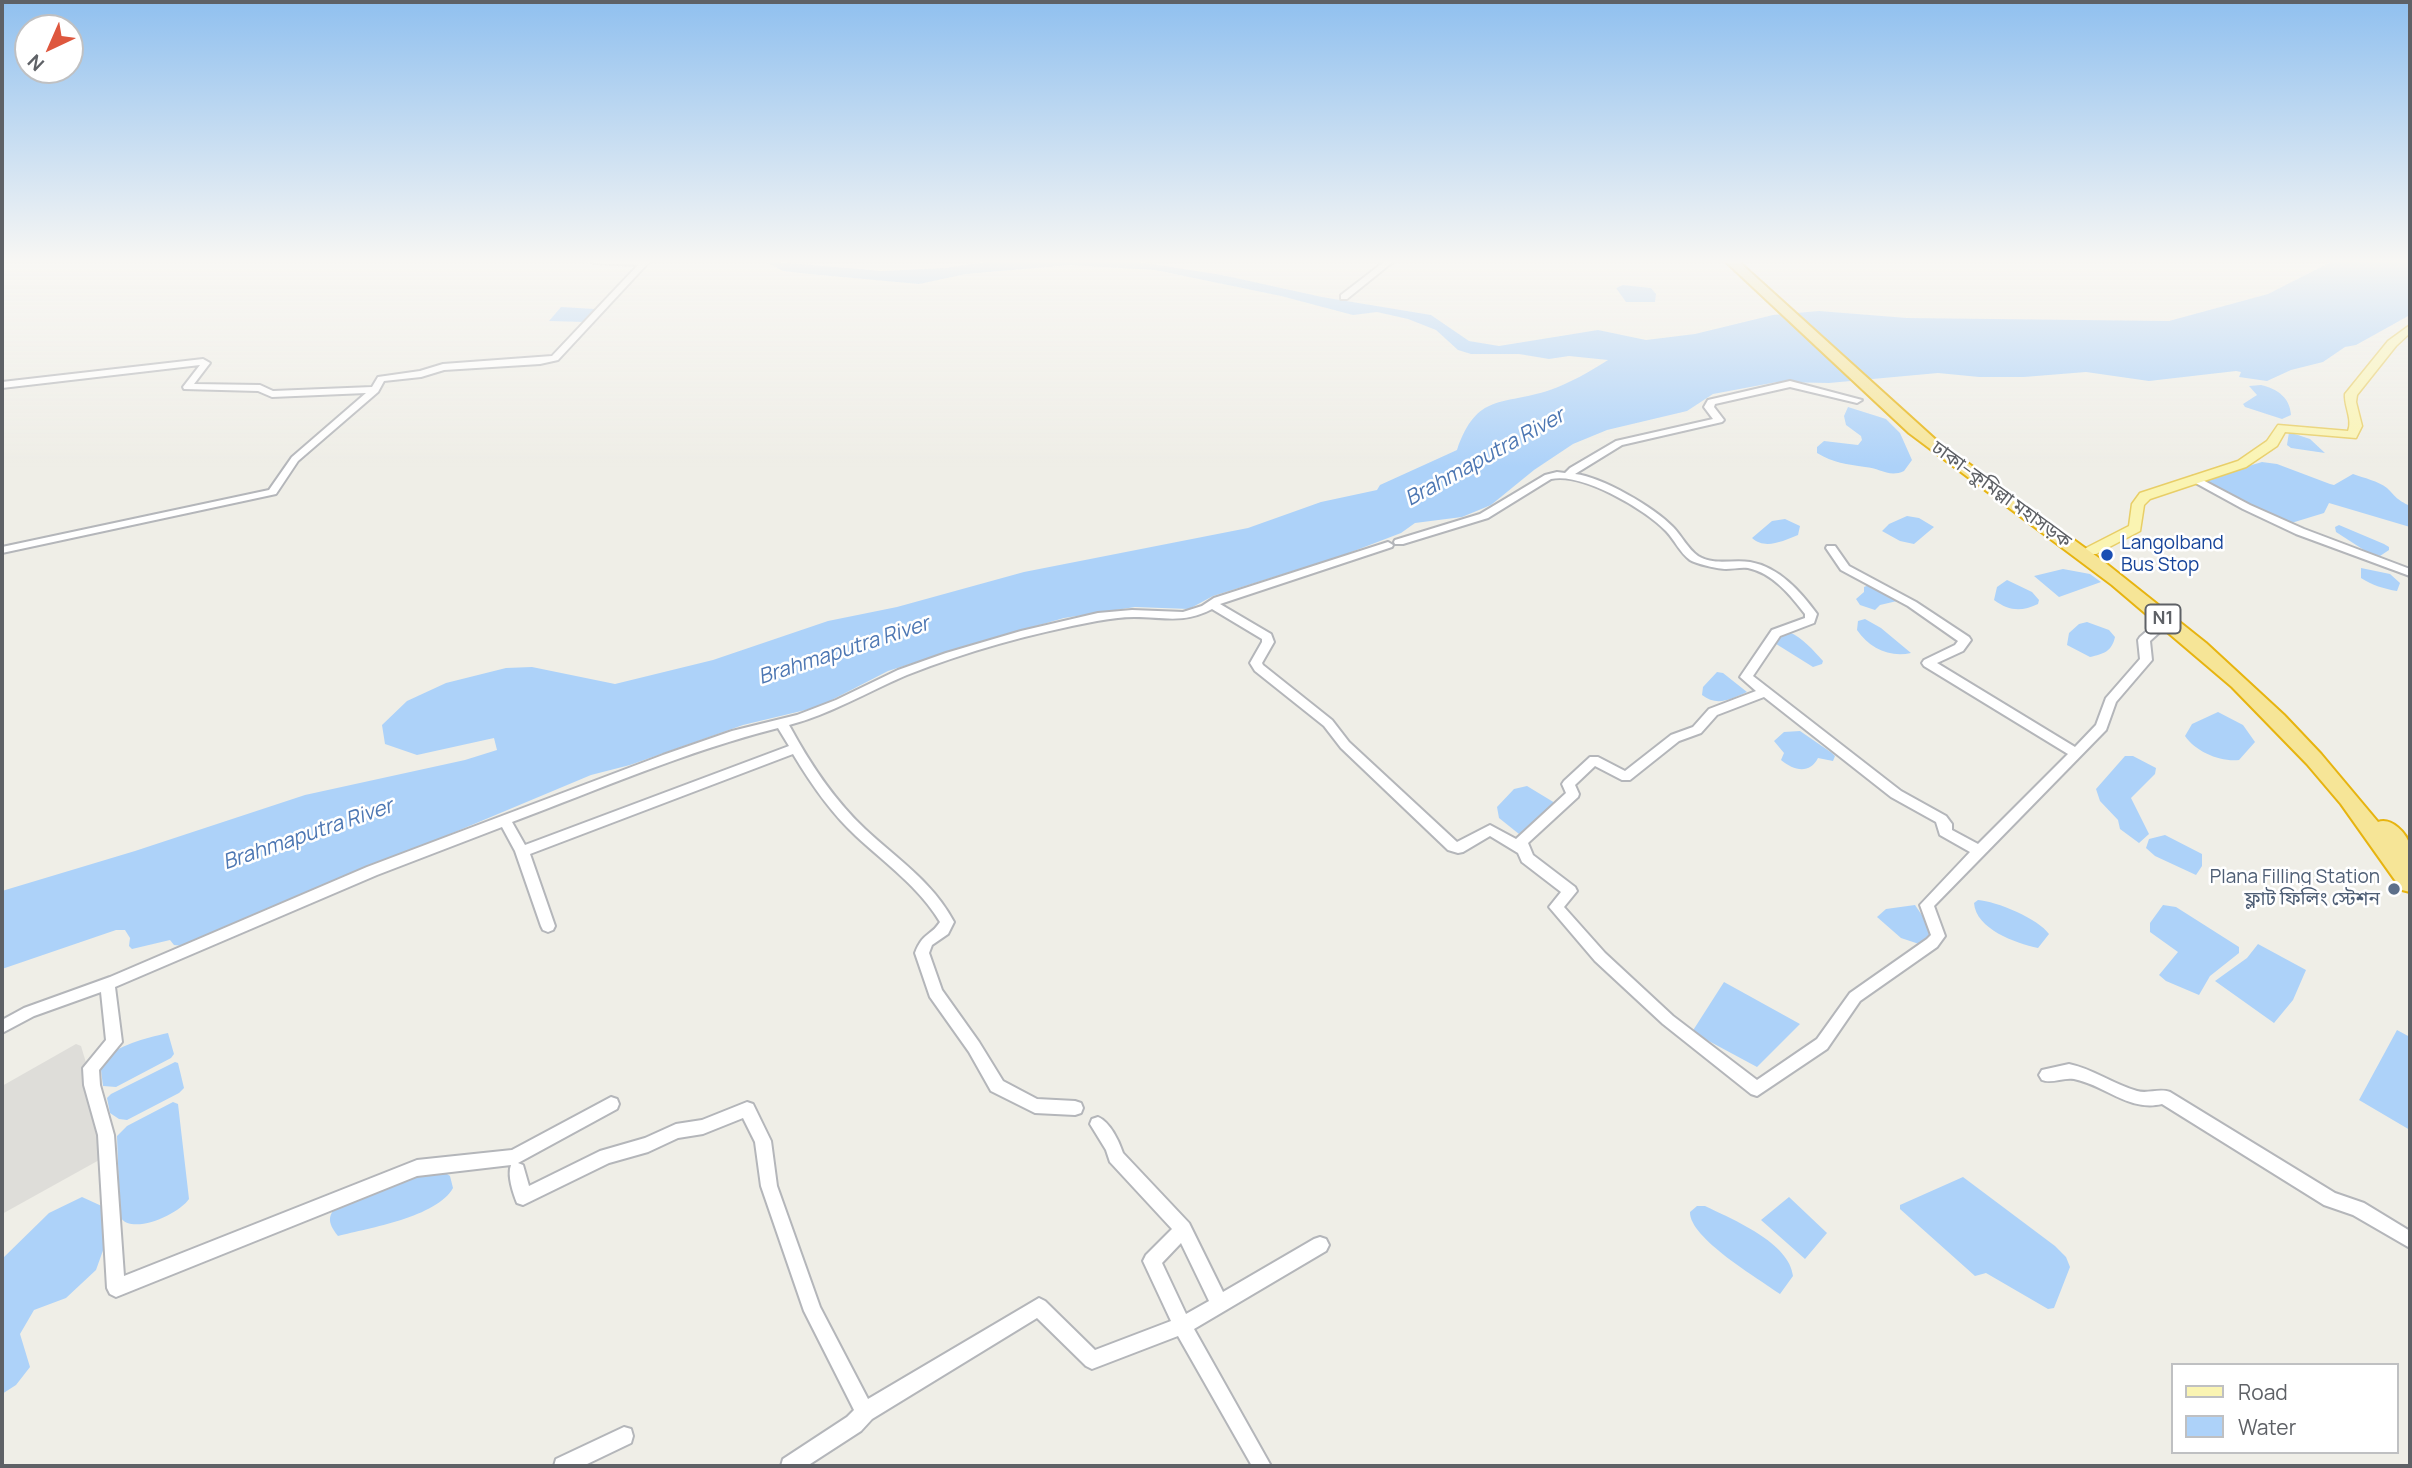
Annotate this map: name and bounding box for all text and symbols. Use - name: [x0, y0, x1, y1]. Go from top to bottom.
- north arrow: [14, 14, 84, 84]
- text: N: [22, 49, 50, 77]
- water label: Brahmaputra River: [1401, 404, 1569, 512]
- street label: ঢাকা–কুমিল্লা মহাসড়ক: [1927, 437, 2075, 553]
- place label: Langolband Bus Stop: [2121, 533, 2224, 577]
- marker: Langolband Bus Stop: [2099, 547, 2115, 563]
- road number: N1: [2146, 604, 2180, 634]
- water label: Brahmaputra River: [755, 611, 933, 691]
- water label: Brahmaputra River: [220, 794, 396, 876]
- place label: Plana Filling Station ফ্লাট ফিলিং স্টেশন: [2210, 867, 2380, 911]
- marker: Plana Filling Station ফ্লাট ফিলিং স্টেশন: [2386, 881, 2402, 897]
- legend: [2170, 1363, 2398, 1454]
- text: Road: [2238, 1378, 2288, 1406]
- text: Water: [2238, 1413, 2296, 1441]

